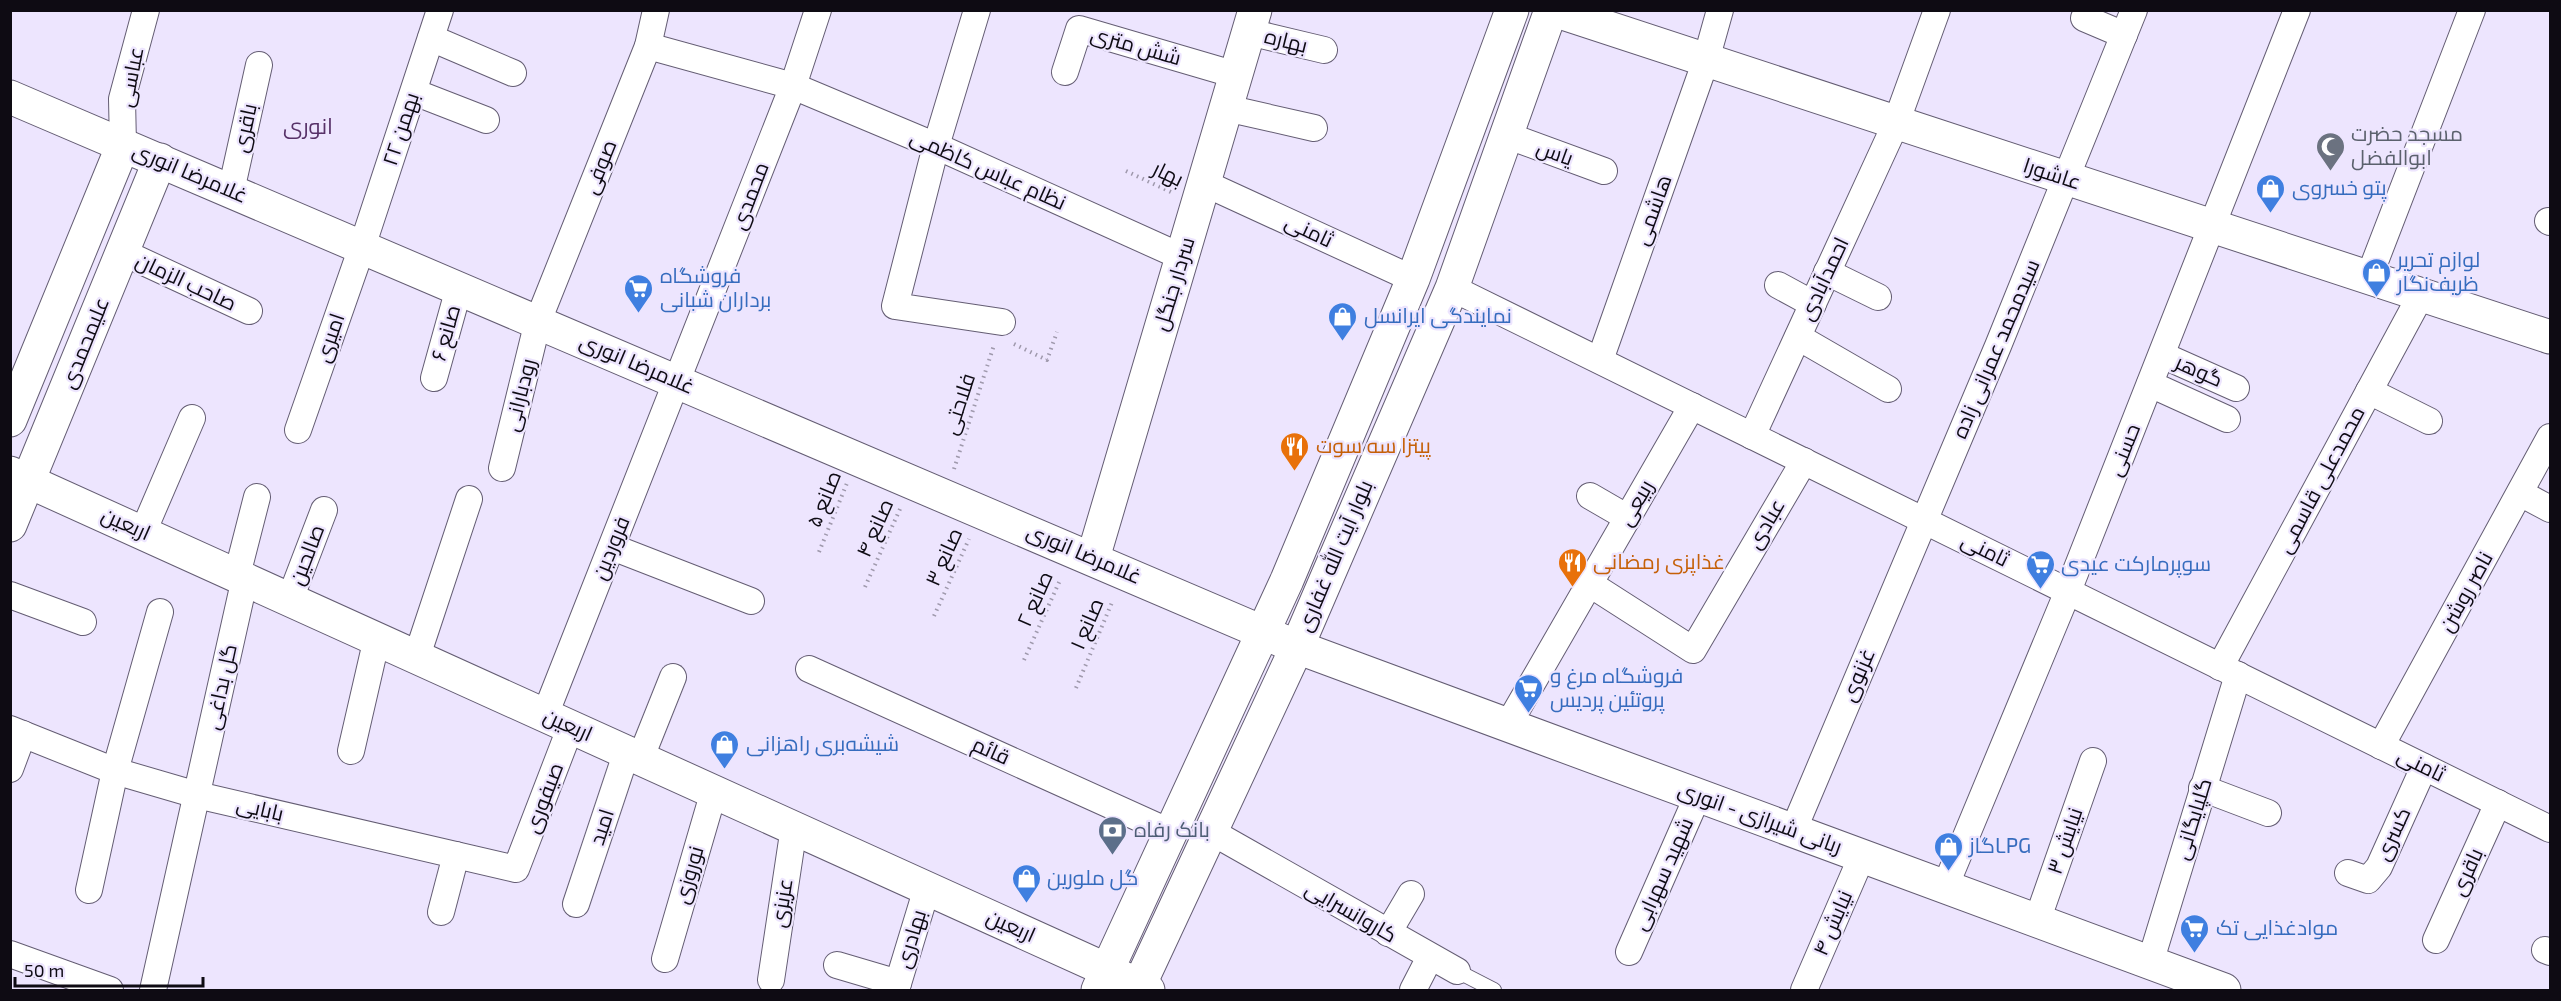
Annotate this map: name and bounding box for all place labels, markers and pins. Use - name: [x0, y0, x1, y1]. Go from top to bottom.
- place label: مسجد حضرت ابوالفضل: [2351, 120, 2463, 171]
- mosque icon: مسجد حضرت ابوالفضل: [2314, 130, 2346, 172]
- shop icon: پتو خسروی: [2255, 172, 2287, 214]
- place label: پتو خسروی: [2292, 174, 2387, 202]
- place label: لوازم تحریر ظریف‌نگار: [2396, 246, 2480, 296]
- shop icon: لوازم تحریر ظریف‌نگار: [2360, 256, 2392, 298]
- place label: فروشگاه برداران شبانی: [660, 262, 771, 313]
- supermarket icon: فروشگاه برداران شبانی: [623, 272, 655, 314]
- shop icon: نمایندگی ایرانسل: [1327, 300, 1359, 342]
- place label: نمایندگی ایرانسل: [1364, 302, 1512, 329]
- restaurant icon: پیتزا سه سوت: [1279, 430, 1311, 472]
- place label: پیتزا سه سوت: [1316, 432, 1431, 460]
- restaurant icon: غذاپزی رمضانی: [1556, 546, 1588, 588]
- place label: غذاپزی رمضانی: [1593, 548, 1725, 576]
- supermarket icon: سوپرمارکت عیدی: [2024, 548, 2056, 590]
- place label: سوپرمارکت عیدی: [2061, 550, 2211, 578]
- place label: فروشگاه مرغ و پروتئین پردیس: [1550, 662, 1683, 714]
- supermarket icon: فروشگاه مرغ و پروتئین پردیس: [1513, 672, 1545, 714]
- shop icon: شیشه‌بری راهزانی: [709, 728, 741, 770]
- place label: شیشه‌بری راهزانی: [746, 730, 899, 757]
- bank icon: بانک رفاه: [1097, 814, 1129, 856]
- place label: بانک رفاه: [1134, 816, 1210, 842]
- shop icon: گازLPG: [1932, 830, 1964, 872]
- place label: گازLPG: [1968, 832, 2031, 858]
- shop icon: گل ملورین: [1010, 862, 1042, 904]
- place label: گل ملورین: [1047, 864, 1138, 891]
- supermarket icon: موادغذایی تک: [2179, 912, 2211, 954]
- place label: موادغذایی تک: [2216, 914, 2338, 941]

